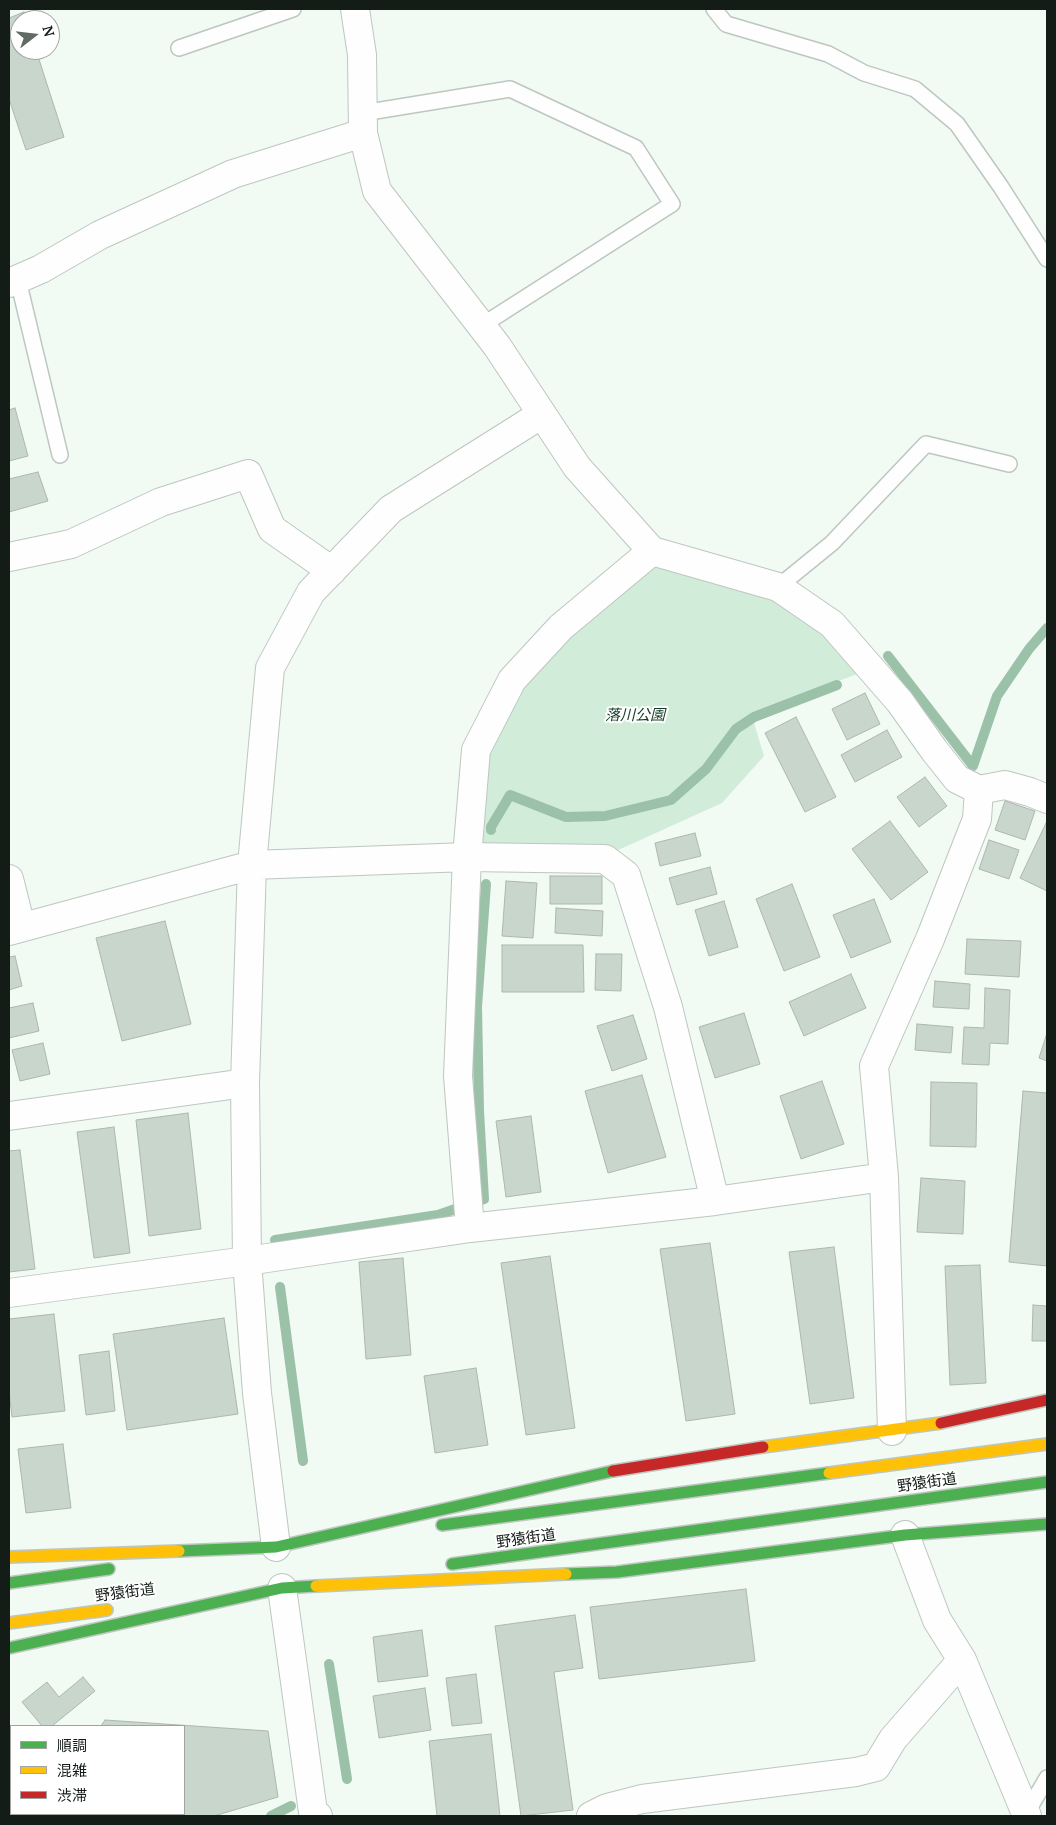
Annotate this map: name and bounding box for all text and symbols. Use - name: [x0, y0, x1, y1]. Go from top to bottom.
- north arrow: [10, 10, 60, 60]
- text: N: [38, 23, 60, 39]
- park label: 落川公園: [605, 707, 665, 725]
- street label: 野猿街道: [896, 1470, 958, 1496]
- street label: 野猿街道: [495, 1526, 557, 1552]
- street label: 野猿街道: [94, 1580, 156, 1606]
- legend: [10, 1725, 185, 1815]
- text: 順調: [57, 1735, 87, 1755]
- text: 混雑: [57, 1760, 87, 1780]
- text: 渋滞: [57, 1785, 87, 1805]

